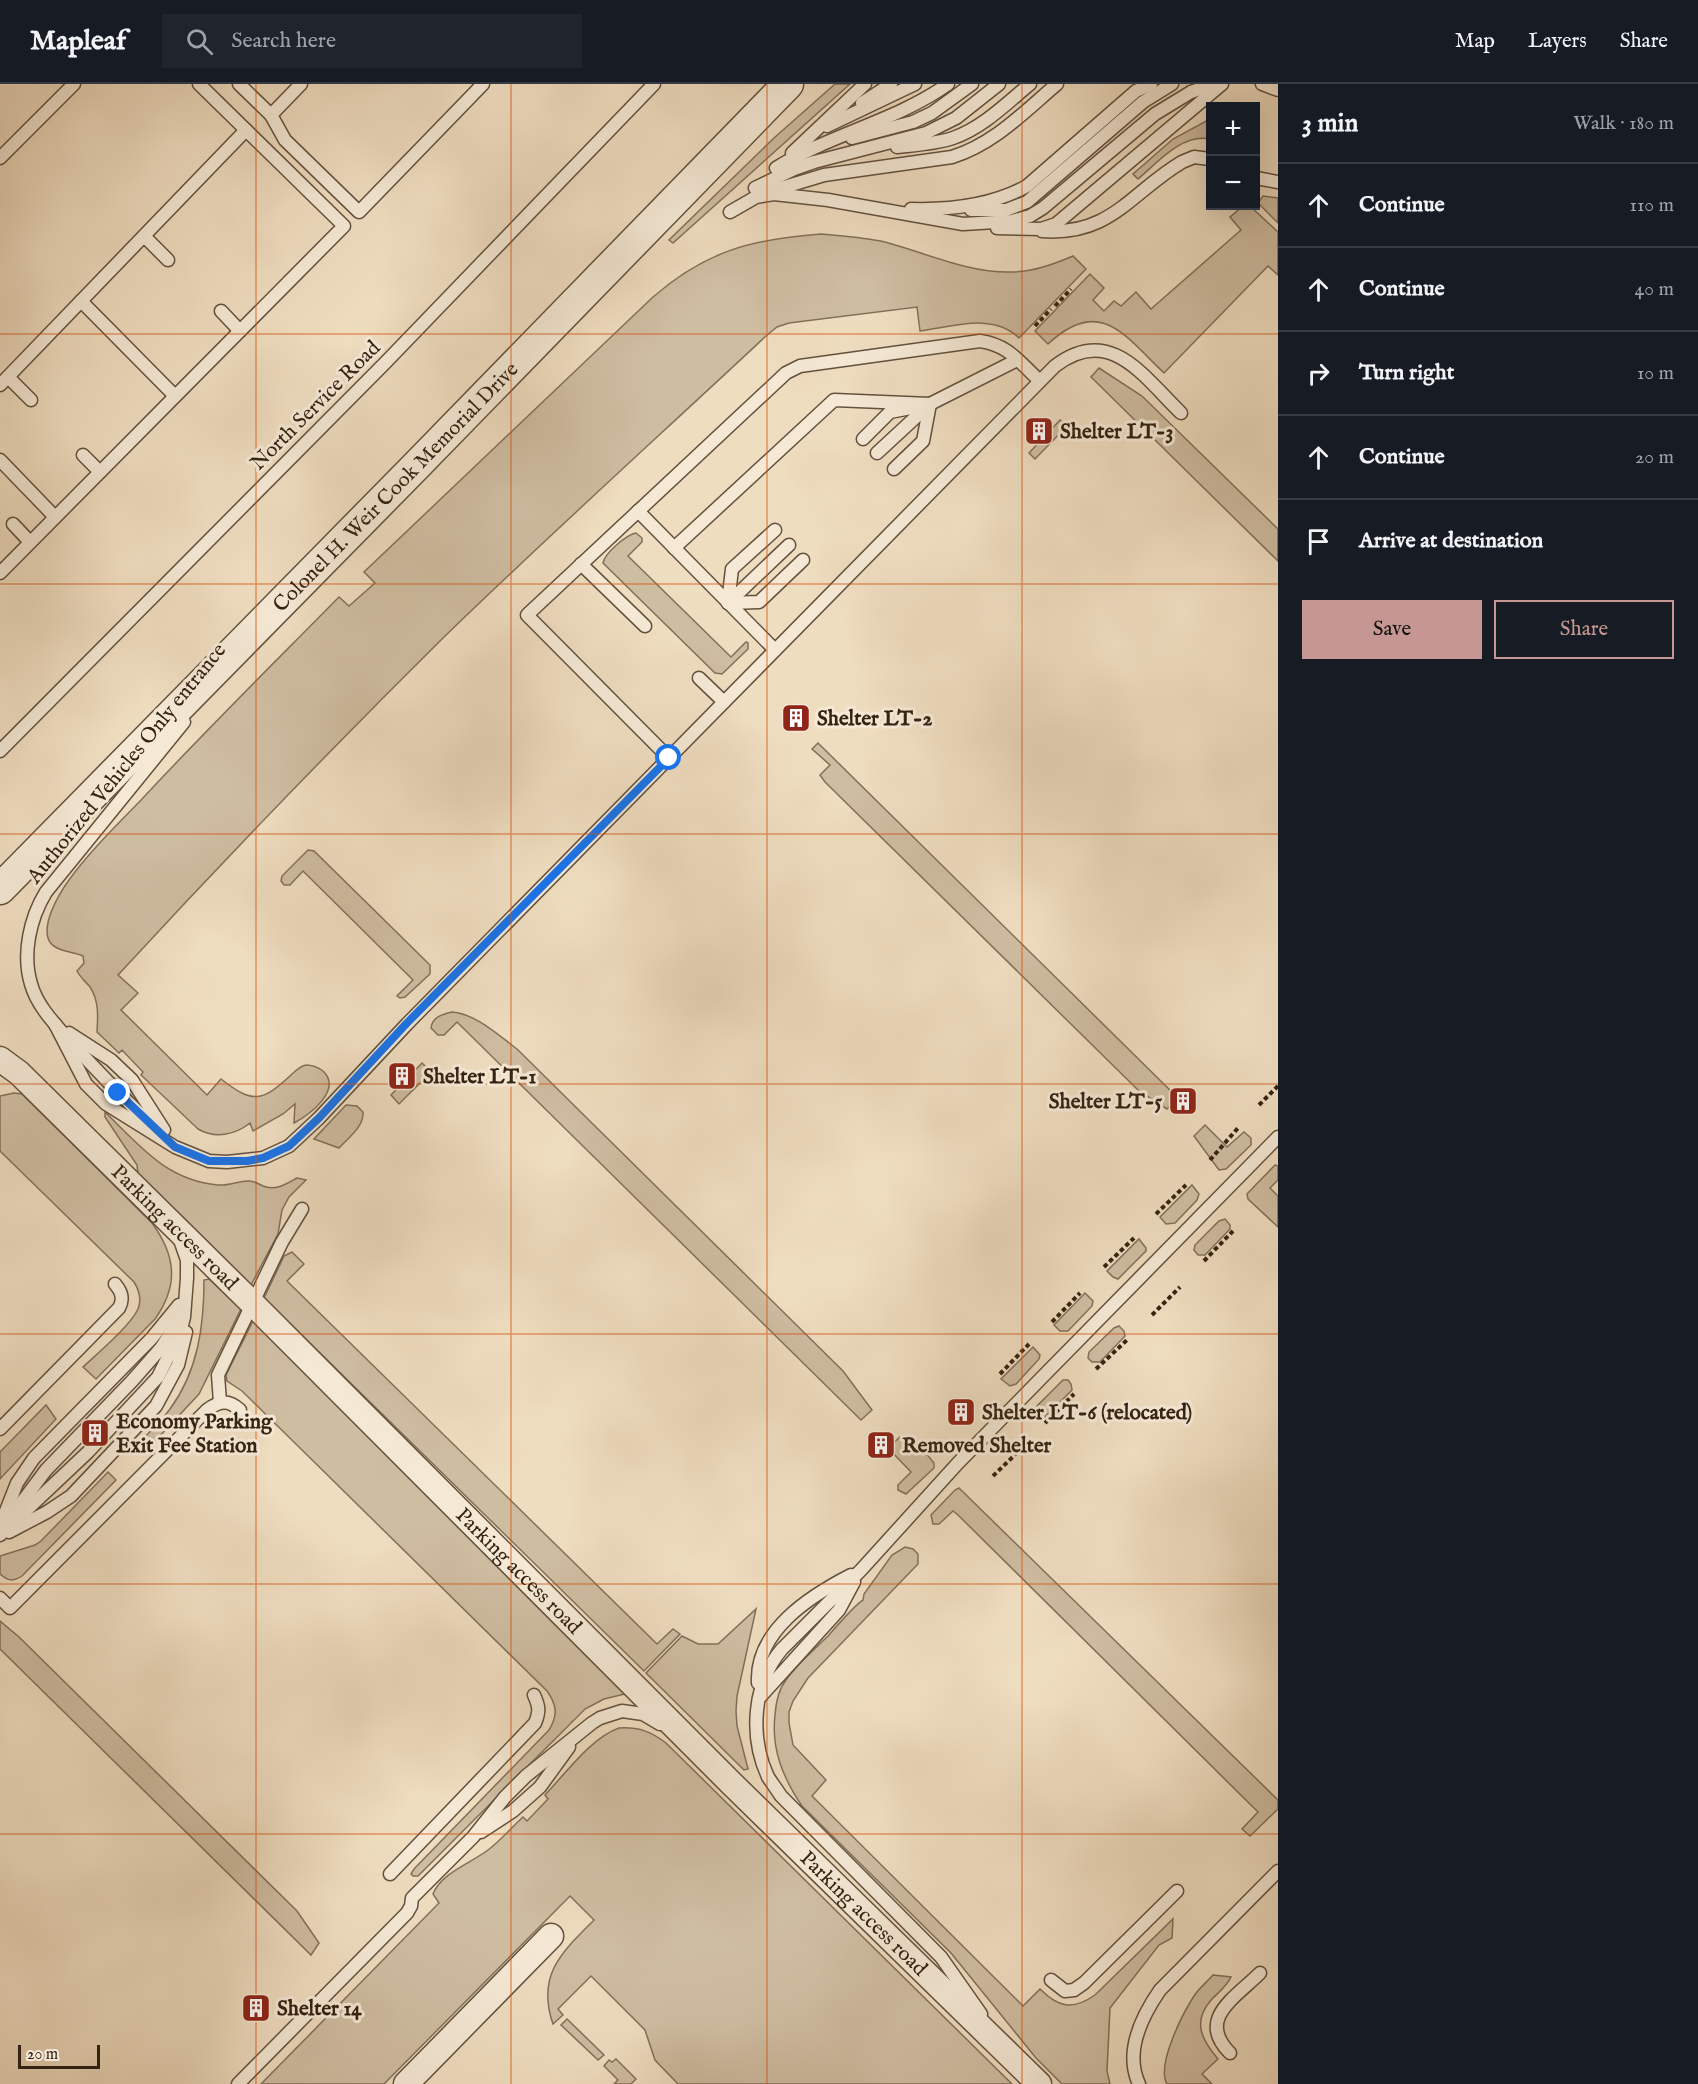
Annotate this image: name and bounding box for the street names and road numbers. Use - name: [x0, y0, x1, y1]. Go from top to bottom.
- street label: North Service Road: [245, 335, 387, 477]
- street label: Colonel H. Weir Cook Memorial Drive: [268, 357, 525, 619]
- street label: Authorized Vehicles Only entrance: [21, 638, 233, 891]
- street label: Parking access road: [105, 1159, 244, 1297]
- street label: Parking access road: [449, 1503, 587, 1641]
- street label: Parking access road: [793, 1846, 933, 1983]

